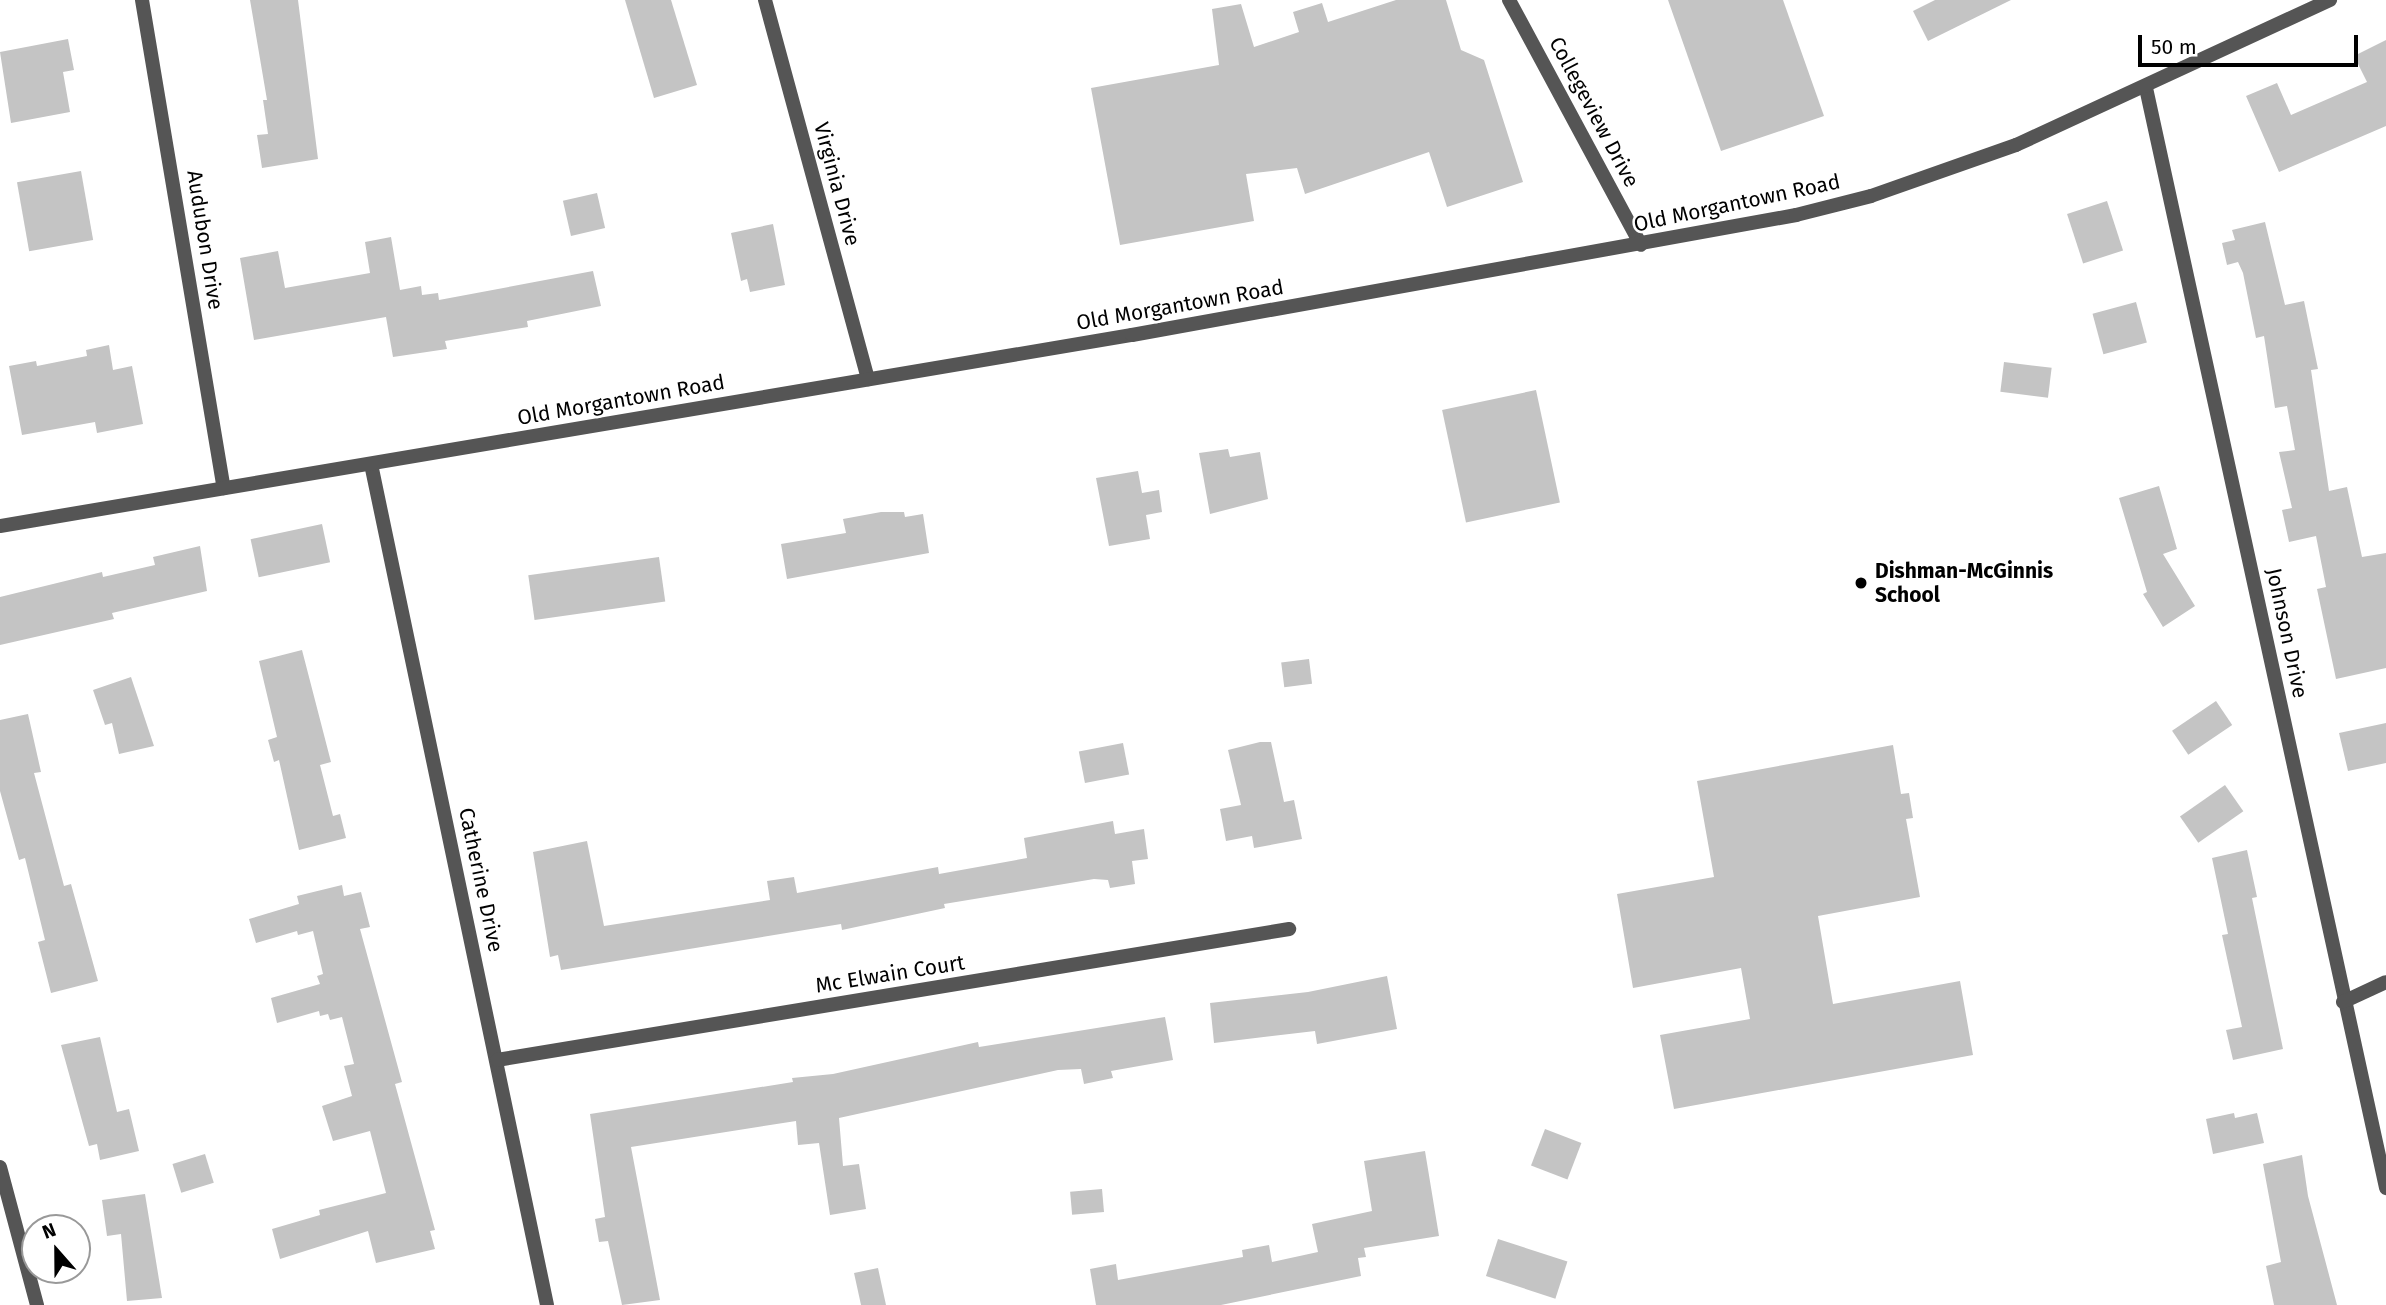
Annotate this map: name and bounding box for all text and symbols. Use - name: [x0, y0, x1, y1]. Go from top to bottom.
- scale bar: [2141, 21, 2362, 65]
- street label: Collegeview Drive: [1544, 32, 1644, 192]
- text: 50 m: [2151, 34, 2197, 60]
- street label: Virginia Drive: [808, 120, 866, 248]
- street label: Audubon Drive: [182, 168, 228, 312]
- street label: Old Morgantown Road: [1632, 169, 1842, 237]
- street label: Old Morgantown Road: [1074, 274, 1286, 336]
- street label: Old Morgantown Road: [515, 369, 727, 431]
- place label: Dishman-McGinnis School: [1875, 558, 2053, 608]
- street label: Johnson Drive: [2261, 566, 2313, 700]
- marker: Dishman-McGinnis School: [1853, 575, 1869, 591]
- street label: Catherine Drive: [453, 806, 509, 954]
- street label: Mc Elwain Court: [814, 950, 966, 998]
- north arrow: [21, 1214, 91, 1284]
- text: N: [39, 1218, 59, 1244]

